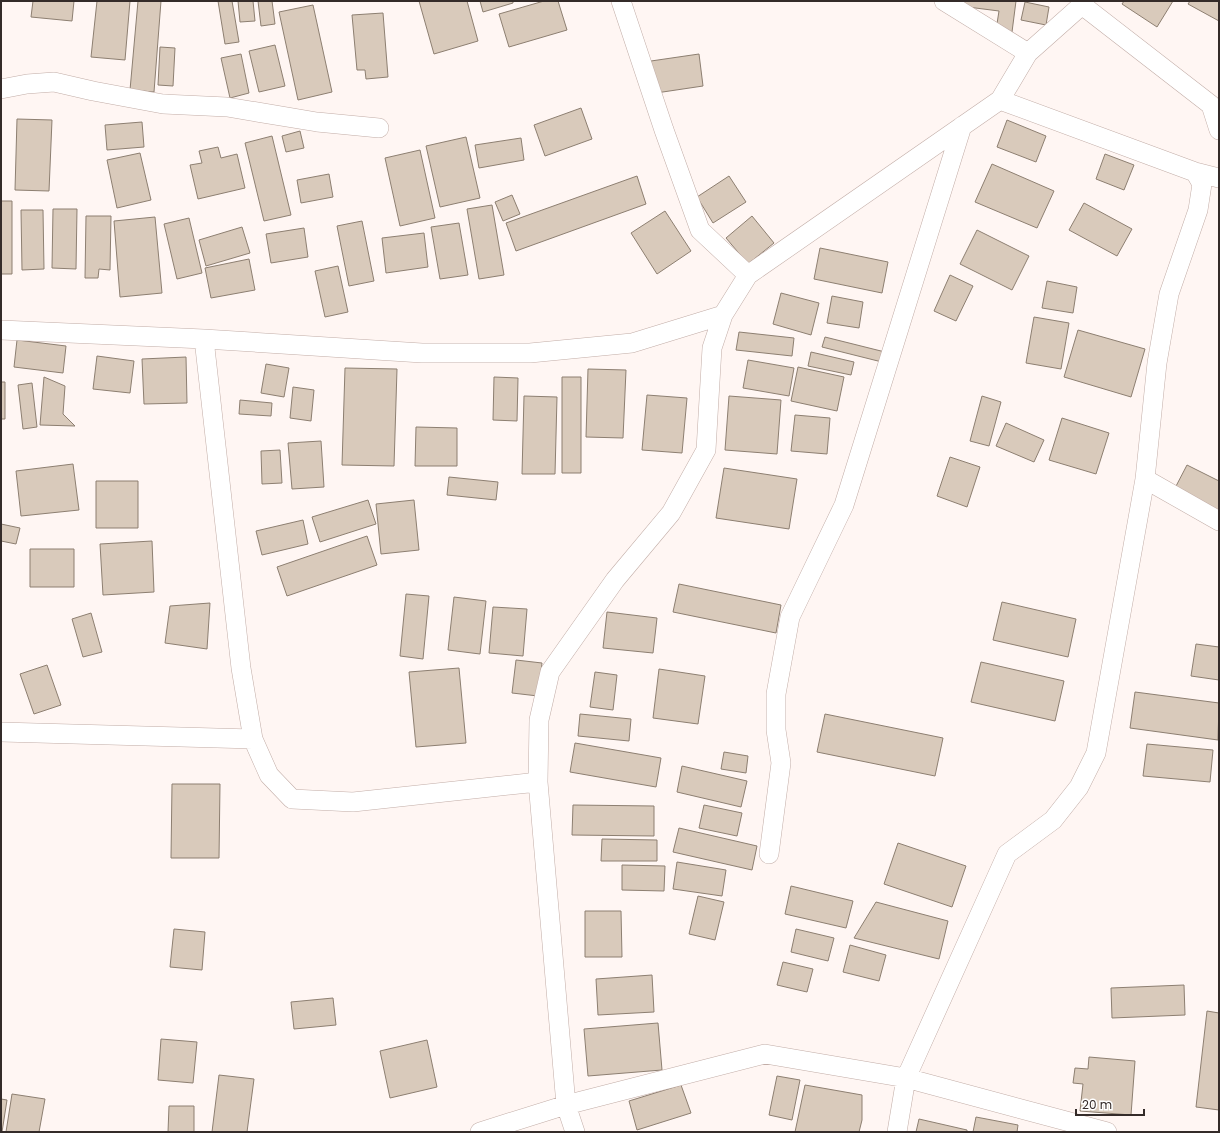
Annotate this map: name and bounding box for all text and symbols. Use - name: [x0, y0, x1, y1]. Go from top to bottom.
- scale bar: [1076, 1091, 1144, 1117]
- text: 20 m: [1082, 1096, 1112, 1113]

